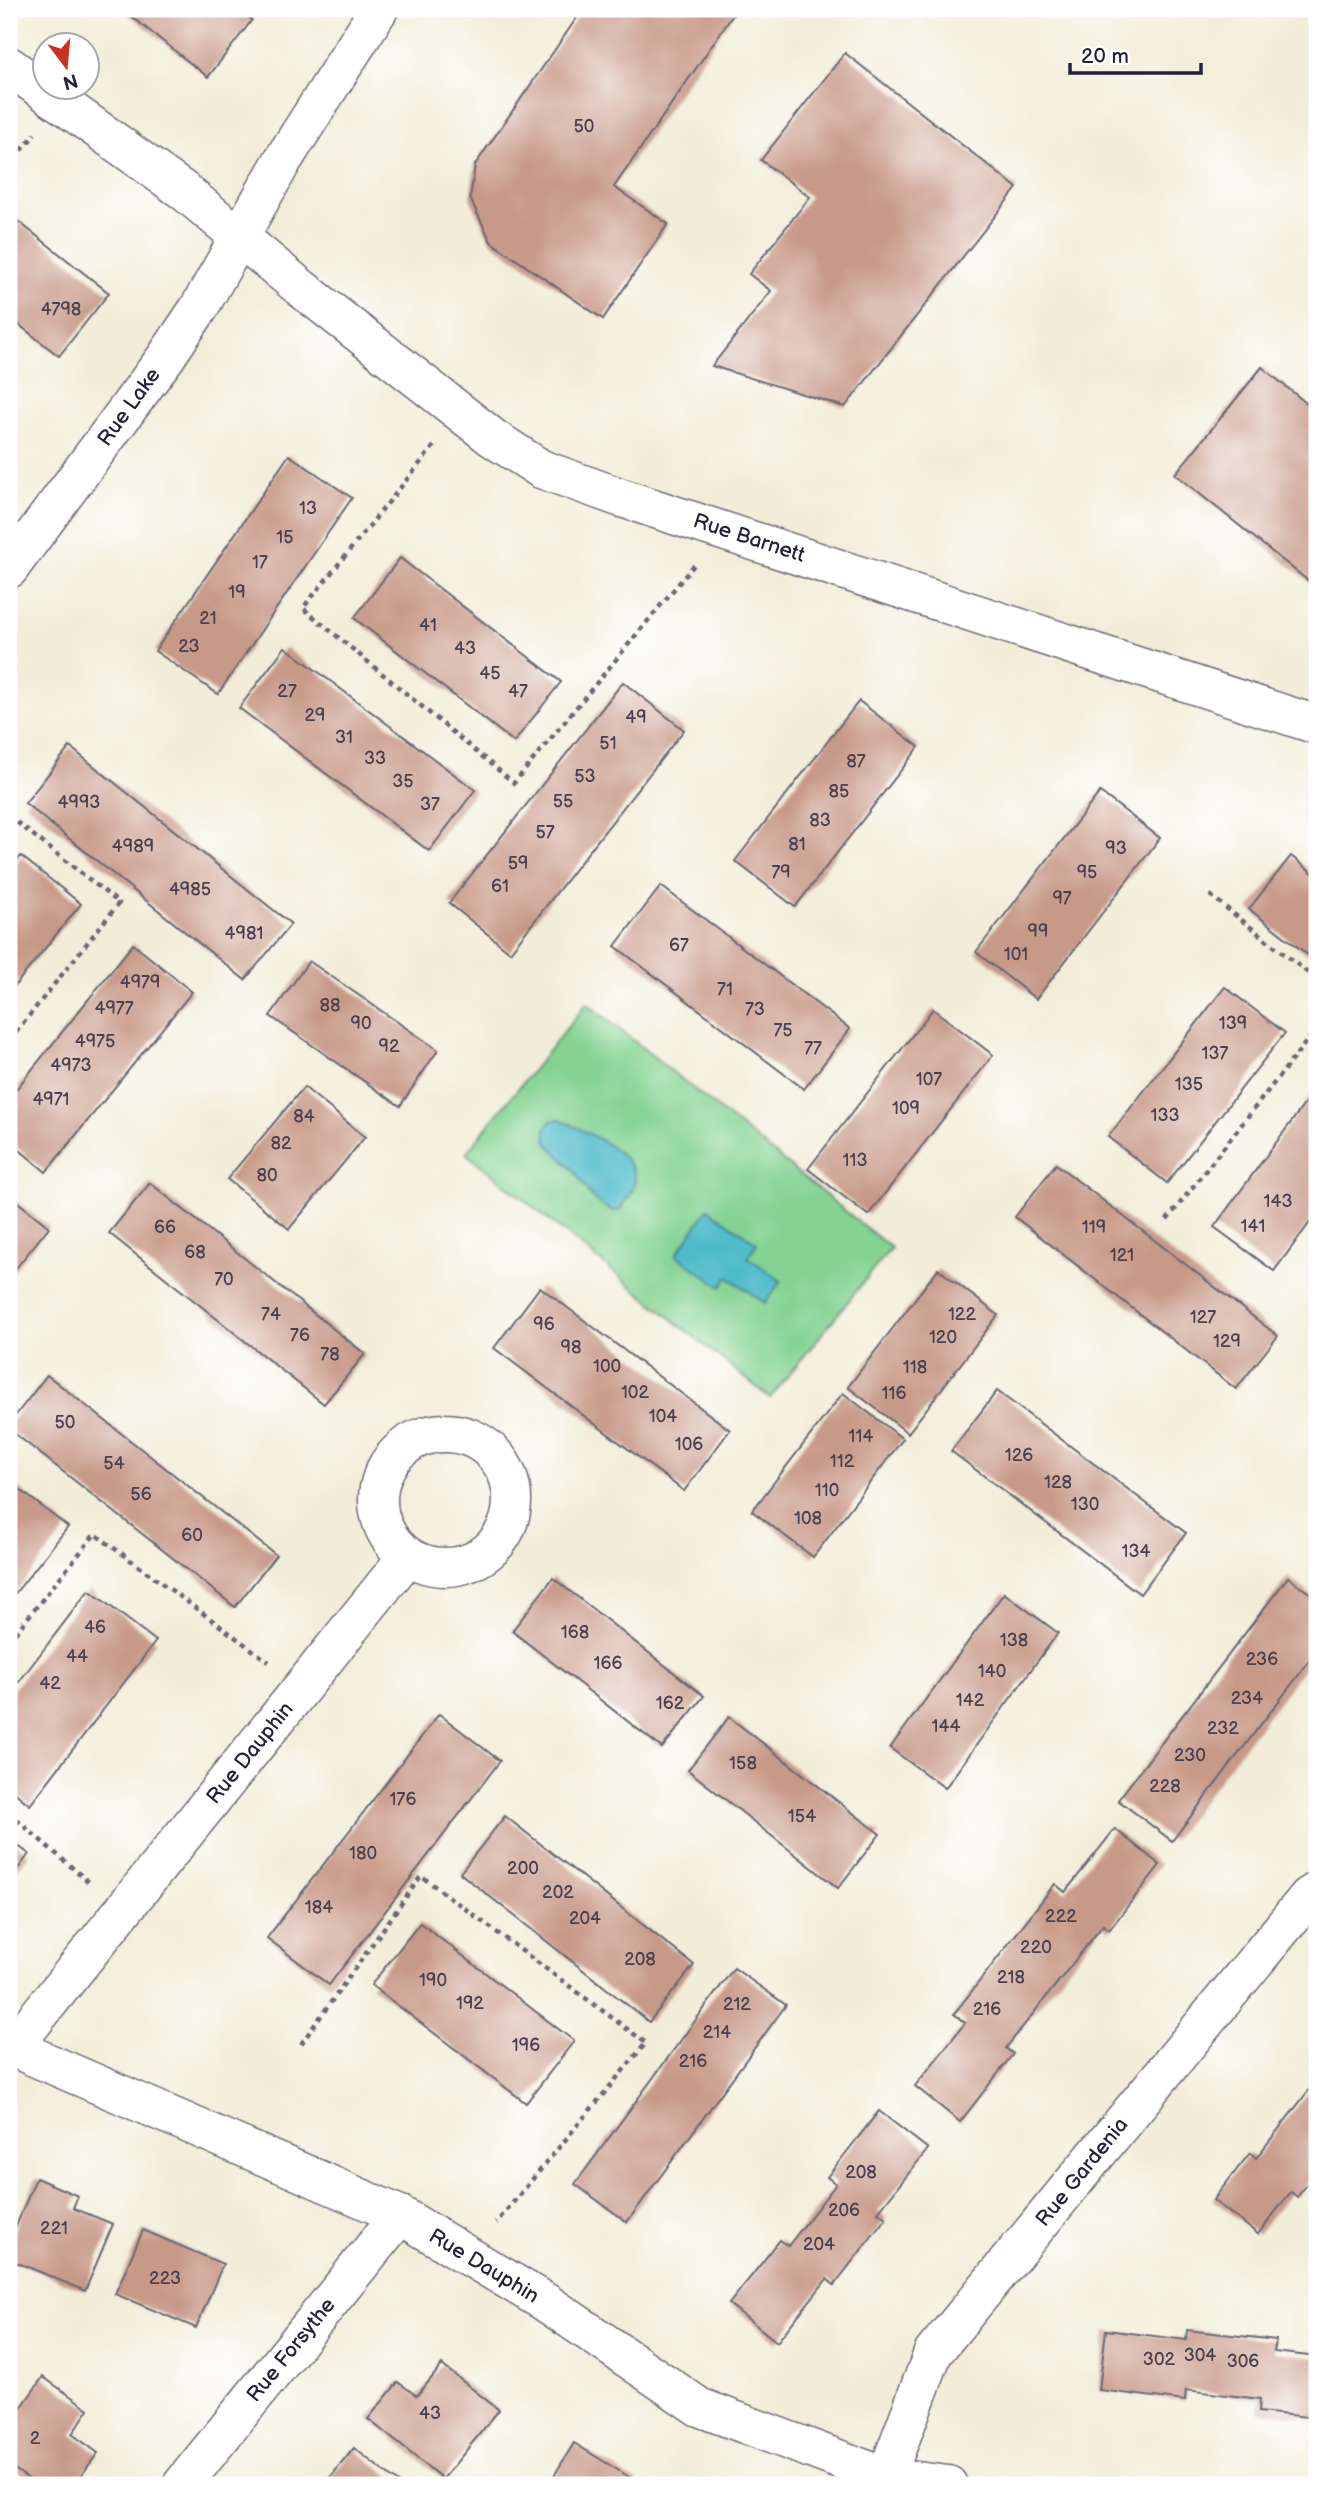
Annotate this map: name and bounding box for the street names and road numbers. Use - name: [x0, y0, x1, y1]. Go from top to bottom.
- street label: Rue Lake: [92, 363, 166, 451]
- street label: Rue Barnett: [690, 508, 808, 568]
- street label: Rue Dauphin: [201, 1697, 299, 1809]
- street label: Rue Gardenia: [1031, 2113, 1133, 2231]
- street label: Rue Dauphin: [424, 2223, 544, 2309]
- street label: Rue Forsythe: [241, 2293, 341, 2407]

